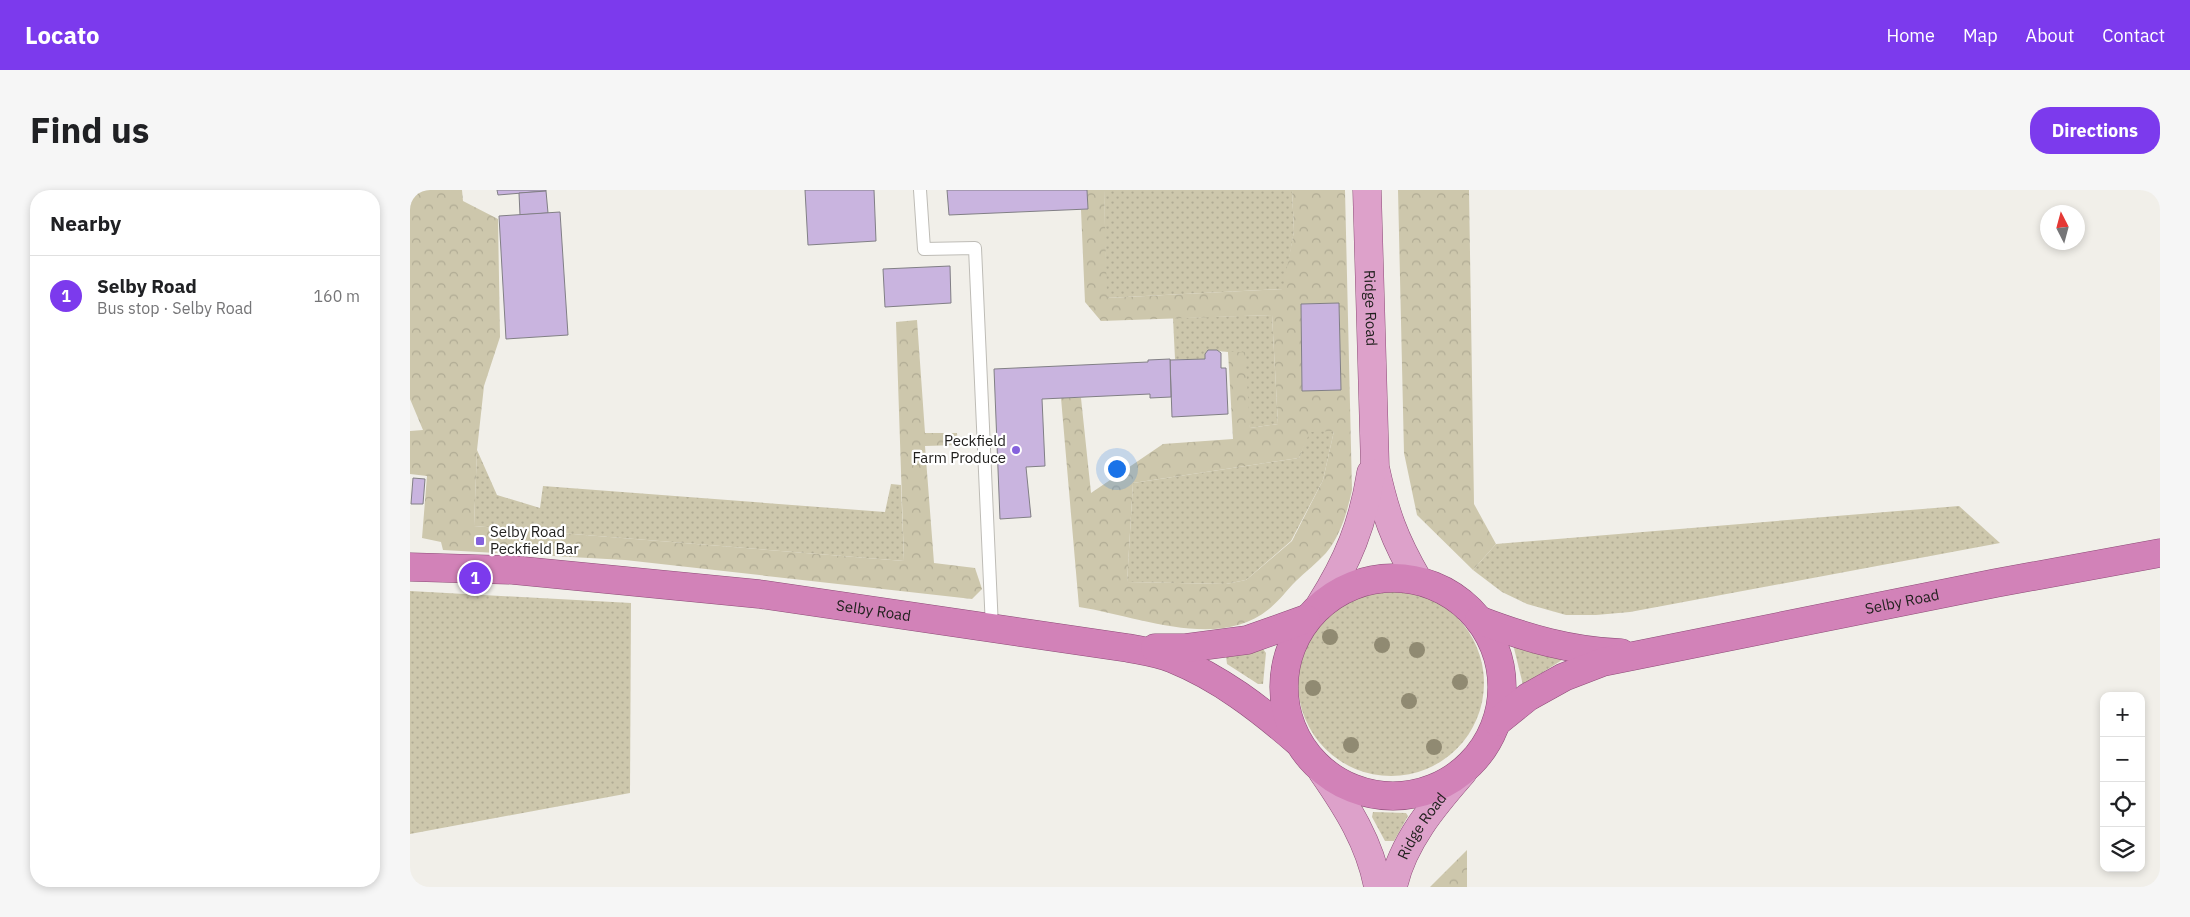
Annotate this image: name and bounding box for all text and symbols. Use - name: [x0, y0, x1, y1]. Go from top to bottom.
- text: Locato: [25, 19, 100, 51]
- text: Home: [1887, 24, 1935, 47]
- text: Map: [1963, 24, 1998, 47]
- text: About: [2026, 24, 2074, 47]
- text: Contact: [2102, 24, 2165, 47]
- text: Find us: [30, 107, 149, 153]
- button: Directions: [2030, 107, 2160, 154]
- north arrow: [2040, 205, 2085, 250]
- text: Nearby: [50, 209, 121, 237]
- street label: Ridge Road: [1360, 270, 1382, 346]
- text: Selby Road: [97, 274, 197, 298]
- text: 1: [61, 286, 71, 306]
- text: 160 m: [313, 286, 360, 306]
- text: Bus stop · Selby Road: [97, 298, 253, 318]
- place label: Peckfield Farm Produce: [912, 431, 1006, 467]
- marker: Peckfield Farm Produce: [1010, 444, 1022, 456]
- your location: [1104, 456, 1130, 482]
- place label: Selby Road Peckfield Bar: [490, 522, 579, 558]
- marker: Selby Road Peckfield Bar: [474, 535, 486, 547]
- pin: 1: [459, 559, 491, 597]
- street label: Selby Road: [1863, 585, 1941, 618]
- street label: Selby Road: [835, 595, 912, 625]
- map controls: [2100, 692, 2145, 872]
- button: +: [2100, 692, 2145, 737]
- button: −: [2100, 737, 2145, 782]
- button: locate: [2100, 782, 2145, 827]
- street label: Ridge Road: [1393, 788, 1450, 862]
- button: layers: [2100, 827, 2145, 872]

